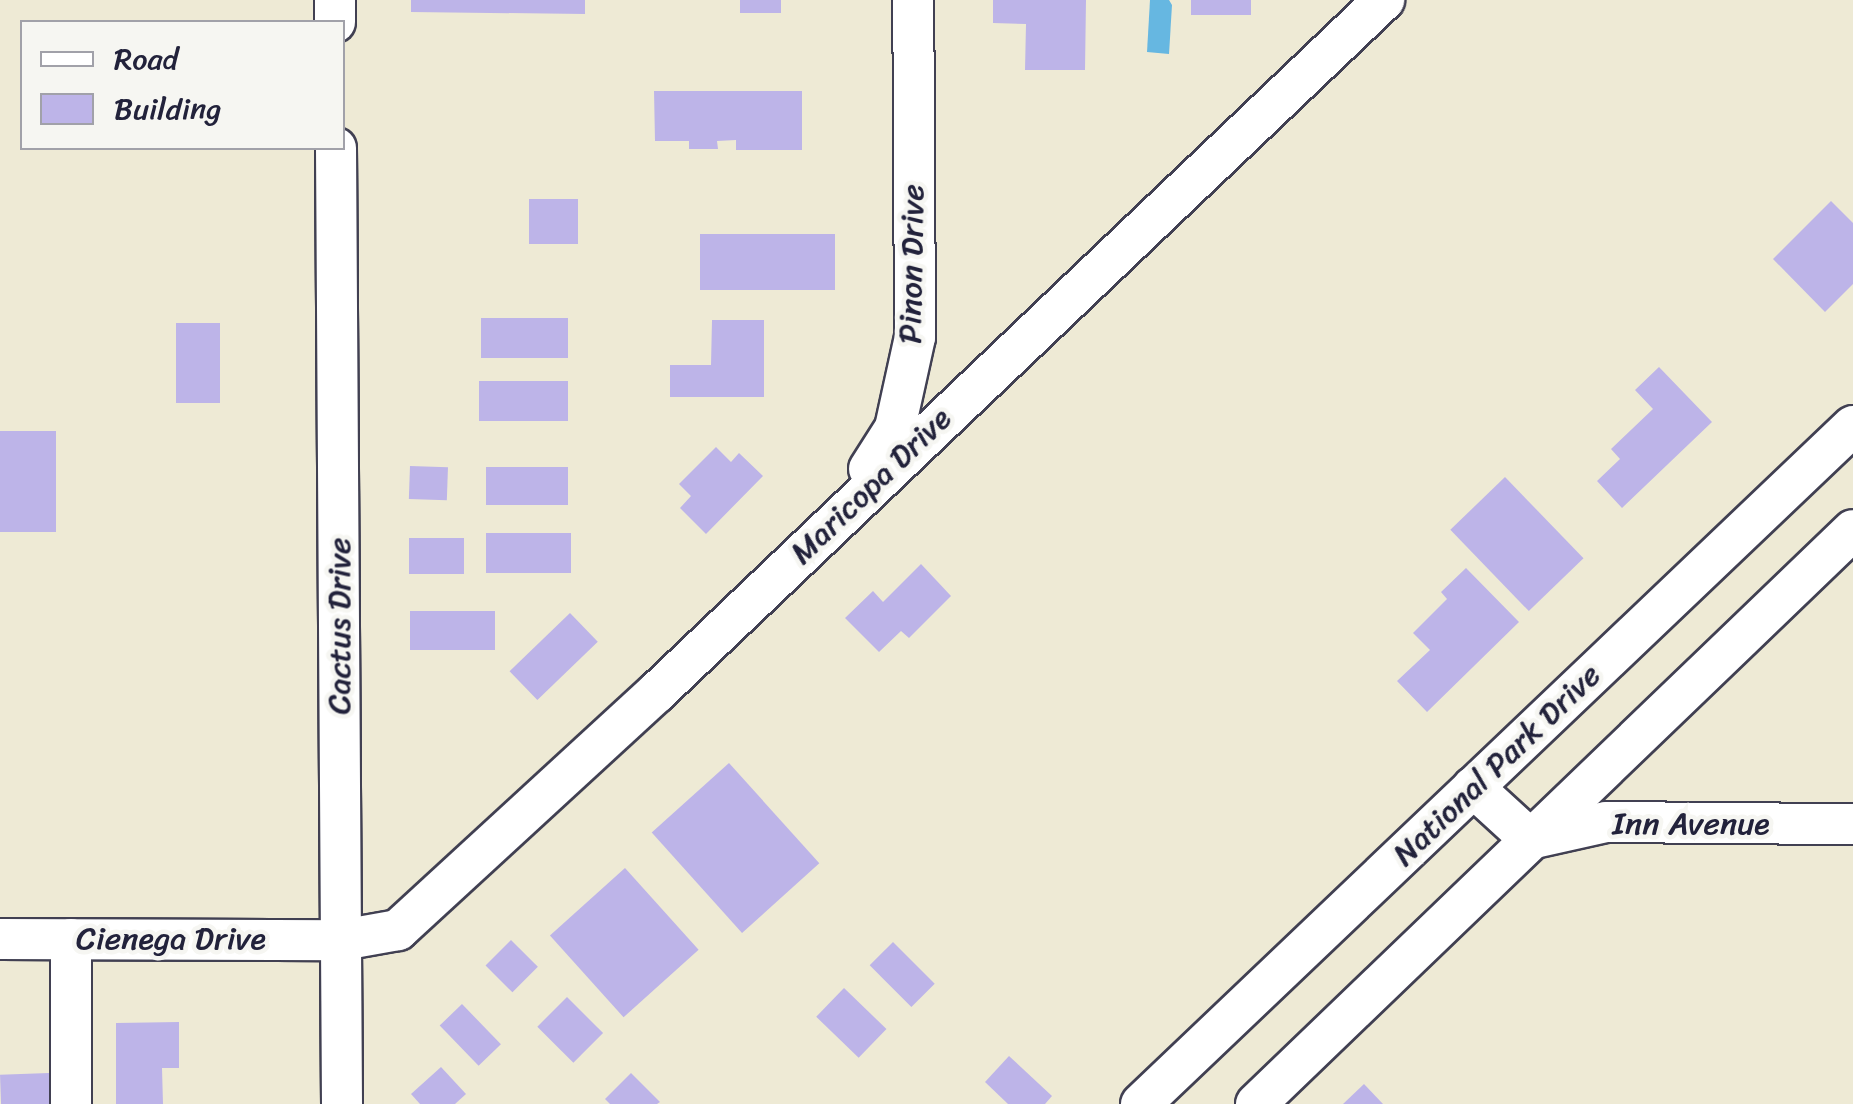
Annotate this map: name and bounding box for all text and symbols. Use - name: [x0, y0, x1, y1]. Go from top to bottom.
- legend: [20, 20, 345, 150]
- text: Road: [114, 32, 178, 86]
- text: Building: [114, 82, 221, 136]
- street label: Pinon Drive: [891, 184, 933, 344]
- street label: Maricopa Drive: [782, 399, 960, 573]
- street label: Cactus Drive: [321, 538, 359, 714]
- street label: National Park Drive: [1385, 656, 1609, 874]
- street label: Inn Avenue: [1612, 805, 1770, 843]
- street label: Cienega Drive: [76, 920, 266, 958]

